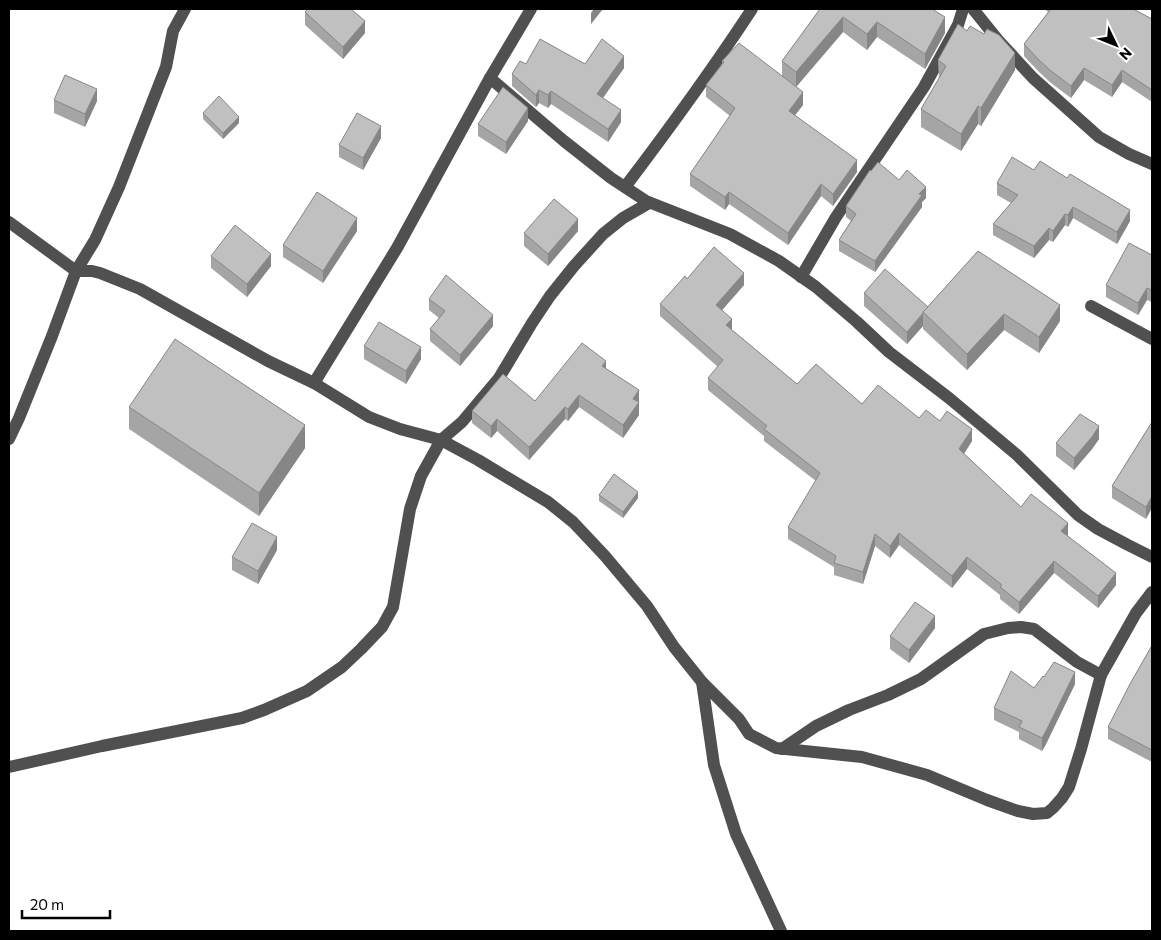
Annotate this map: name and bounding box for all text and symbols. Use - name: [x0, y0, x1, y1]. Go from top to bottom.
- north arrow: [1091, 20, 1141, 70]
- text: N: [1116, 45, 1136, 64]
- scale bar: [22, 888, 110, 920]
- text: 20 m: [30, 895, 64, 913]

